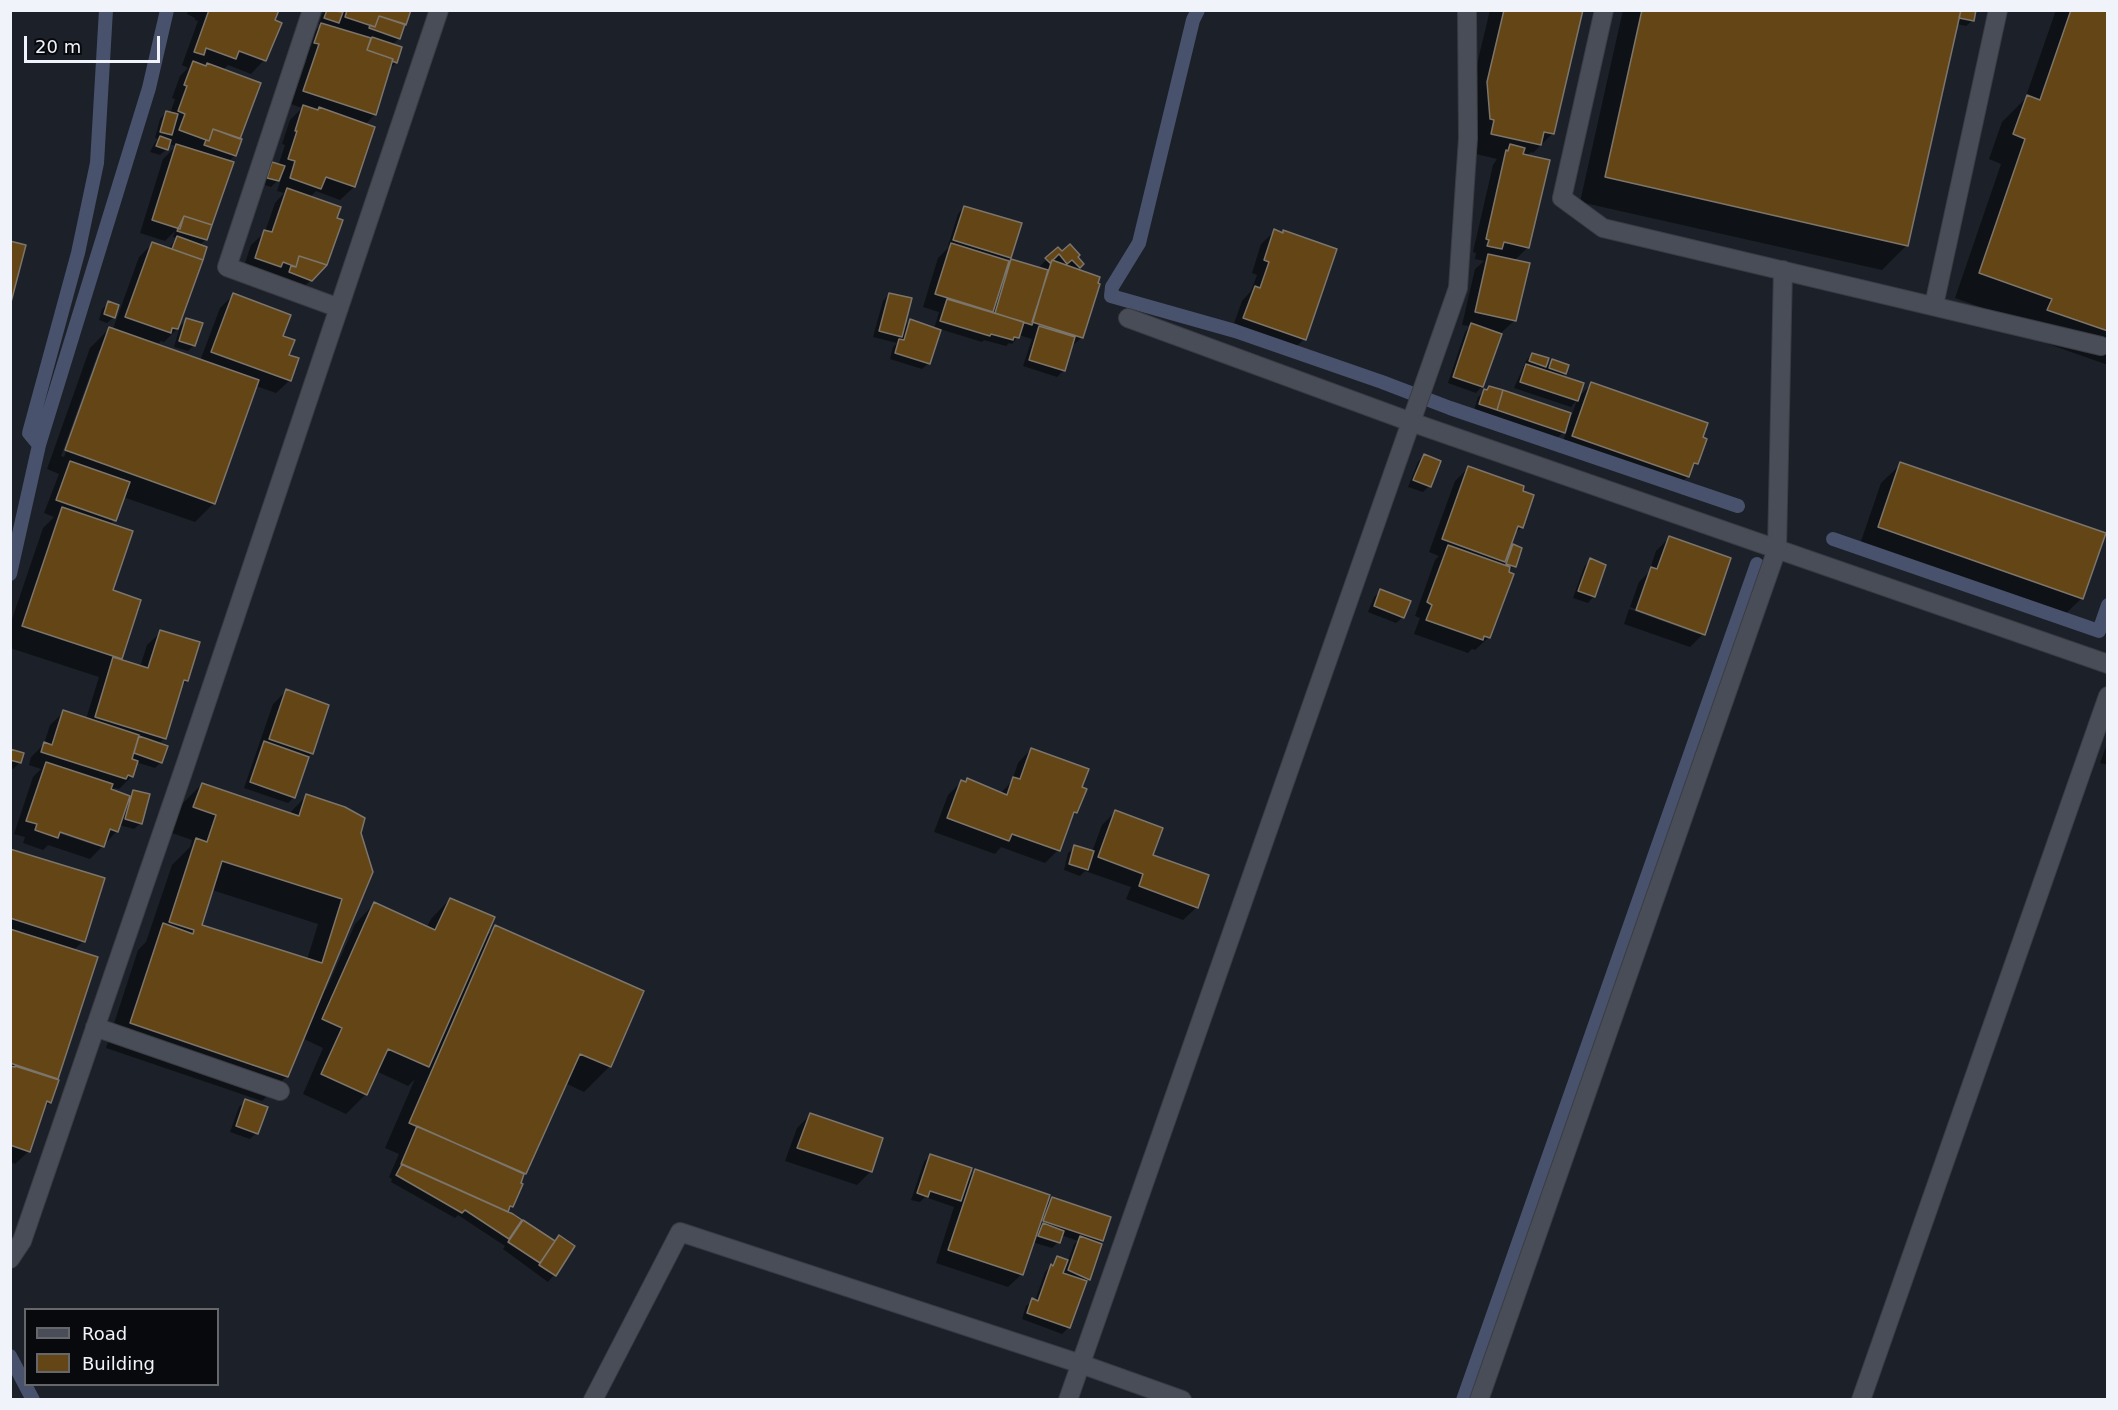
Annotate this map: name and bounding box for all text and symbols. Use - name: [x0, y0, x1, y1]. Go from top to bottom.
- scale bar: [27, 24, 164, 62]
- text: 20 m: [35, 36, 81, 57]
- legend: [24, 1308, 219, 1386]
- text: Road: [82, 1323, 127, 1344]
- text: Building: [82, 1353, 155, 1374]

